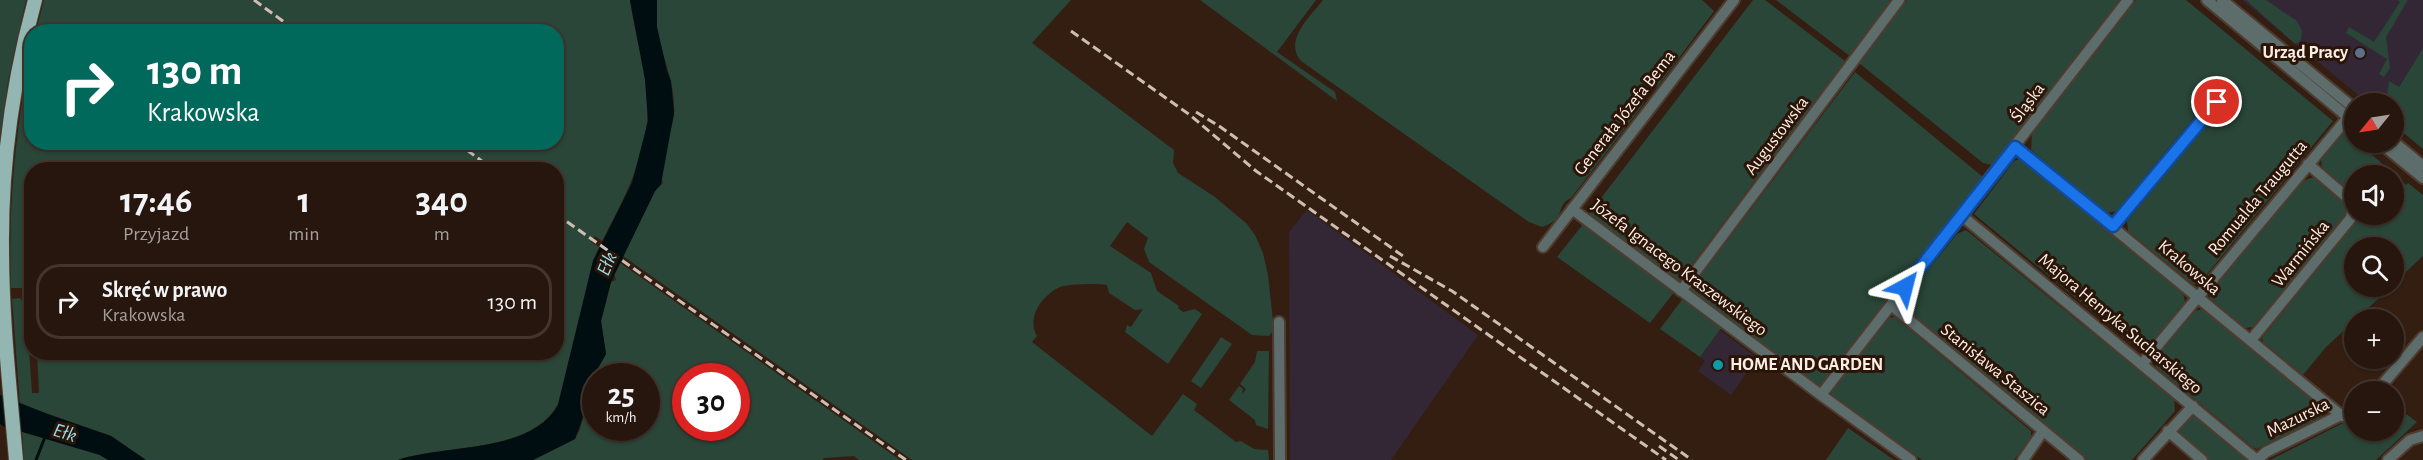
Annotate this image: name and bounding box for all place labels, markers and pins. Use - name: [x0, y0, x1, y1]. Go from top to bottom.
- place label: Urząd Pracy: [2263, 44, 2349, 62]
- marker: Urząd Pracy: [2353, 46, 2367, 60]
- pin: [2191, 76, 2242, 127]
- place label: HOME AND GARDEN: [1730, 356, 1883, 374]
- marker: HOME AND GARDEN: [1711, 358, 1725, 372]

